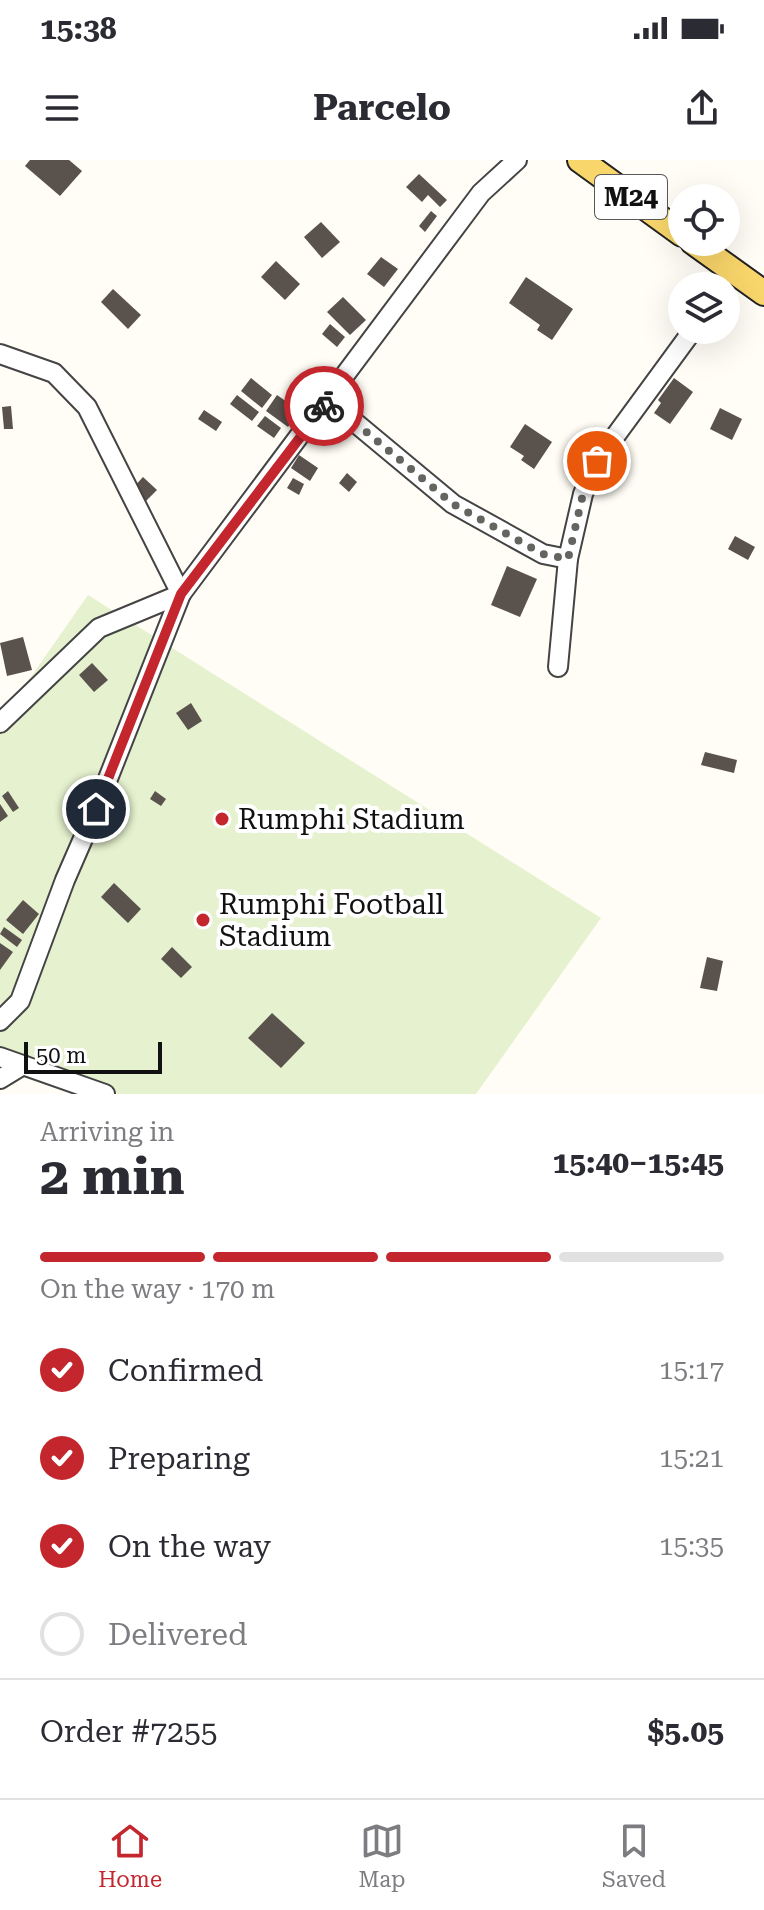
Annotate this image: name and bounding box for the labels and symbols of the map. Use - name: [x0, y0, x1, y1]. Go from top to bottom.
- road number: M24: [595, 175, 667, 219]
- courier: [284, 366, 364, 446]
- pin: [563, 427, 631, 495]
- pin: [62, 775, 130, 843]
- place label: Rumphi Stadium: [238, 803, 465, 836]
- marker: Rumphi Stadium: [213, 810, 231, 828]
- place label: Rumphi Football Stadium: [219, 888, 444, 953]
- marker: Rumphi Football Stadium: [194, 911, 212, 929]
- scale bar: [24, 1038, 162, 1074]

